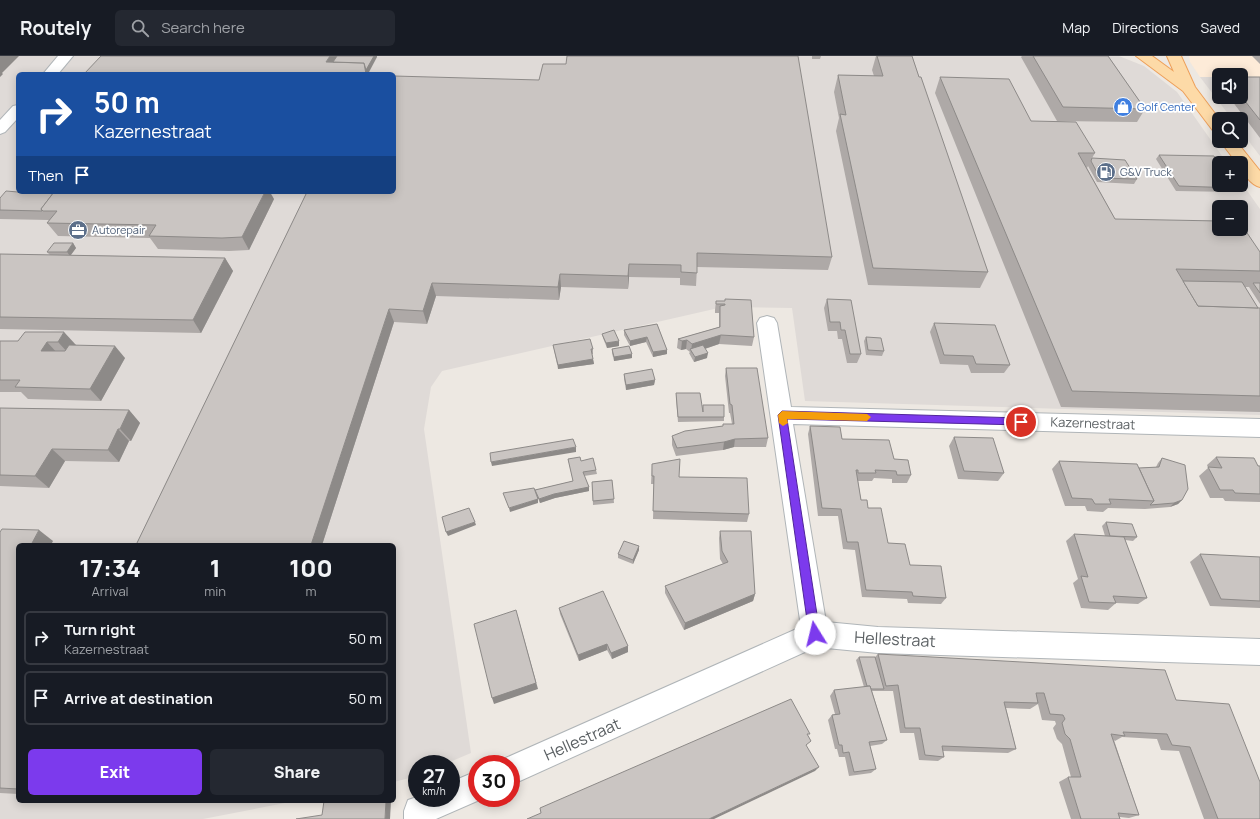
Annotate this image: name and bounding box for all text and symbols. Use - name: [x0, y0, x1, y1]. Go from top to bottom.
- search box: [115, 10, 395, 46]
- text: Routely: [20, 15, 91, 41]
- icon: search: [129, 17, 151, 39]
- text: Search here: [161, 17, 245, 38]
- text: Map: [1062, 18, 1090, 37]
- text: Directions: [1112, 18, 1179, 37]
- text: Saved: [1201, 18, 1240, 37]
- map controls: [1212, 68, 1248, 236]
- button: sound: [1212, 68, 1248, 104]
- text: 50 m: [94, 83, 160, 121]
- icon: right: [28, 88, 80, 140]
- shop icon: Golf Center: [1112, 96, 1134, 118]
- place label: Golf Center: [1137, 99, 1195, 114]
- button: search: [1212, 112, 1248, 148]
- text: Kazernestraat: [94, 119, 212, 143]
- button: +: [1212, 156, 1248, 192]
- fuel station icon: G&V Truck: [1095, 161, 1117, 183]
- icon: arrive: [71, 164, 93, 186]
- place label: G&V Truck: [1120, 164, 1172, 179]
- text: Then: [28, 165, 63, 186]
- button: −: [1212, 200, 1248, 236]
- office icon: Autorepair: [67, 219, 89, 241]
- place label: Autorepair: [92, 222, 146, 237]
- pin: [1004, 405, 1038, 439]
- icon: arrive: [1010, 411, 1032, 433]
- street label: Kazernestraat: [1050, 413, 1136, 433]
- text: 17:34: [79, 551, 141, 584]
- text: 1: [210, 551, 221, 584]
- text: 100: [289, 551, 333, 584]
- text: Arrival: [92, 582, 129, 600]
- text: min: [204, 582, 226, 600]
- text: m: [305, 582, 316, 600]
- position arrow: [794, 613, 836, 655]
- text: Turn right: [64, 619, 135, 640]
- street label: Hellestraat: [854, 626, 936, 652]
- icon: right: [30, 627, 52, 649]
- text: 50 m: [348, 628, 382, 649]
- text: Kazernestraat: [64, 640, 149, 658]
- icon: arrive: [30, 687, 52, 709]
- text: Arrive at destination: [64, 688, 213, 709]
- text: 50 m: [348, 688, 382, 709]
- street label: Hellestraat: [540, 712, 624, 766]
- button: Exit: [28, 749, 202, 795]
- button: Share: [210, 749, 384, 795]
- speed limit sign: 30: [468, 755, 520, 807]
- text: 27: [423, 762, 445, 789]
- text: km/h: [422, 784, 446, 798]

